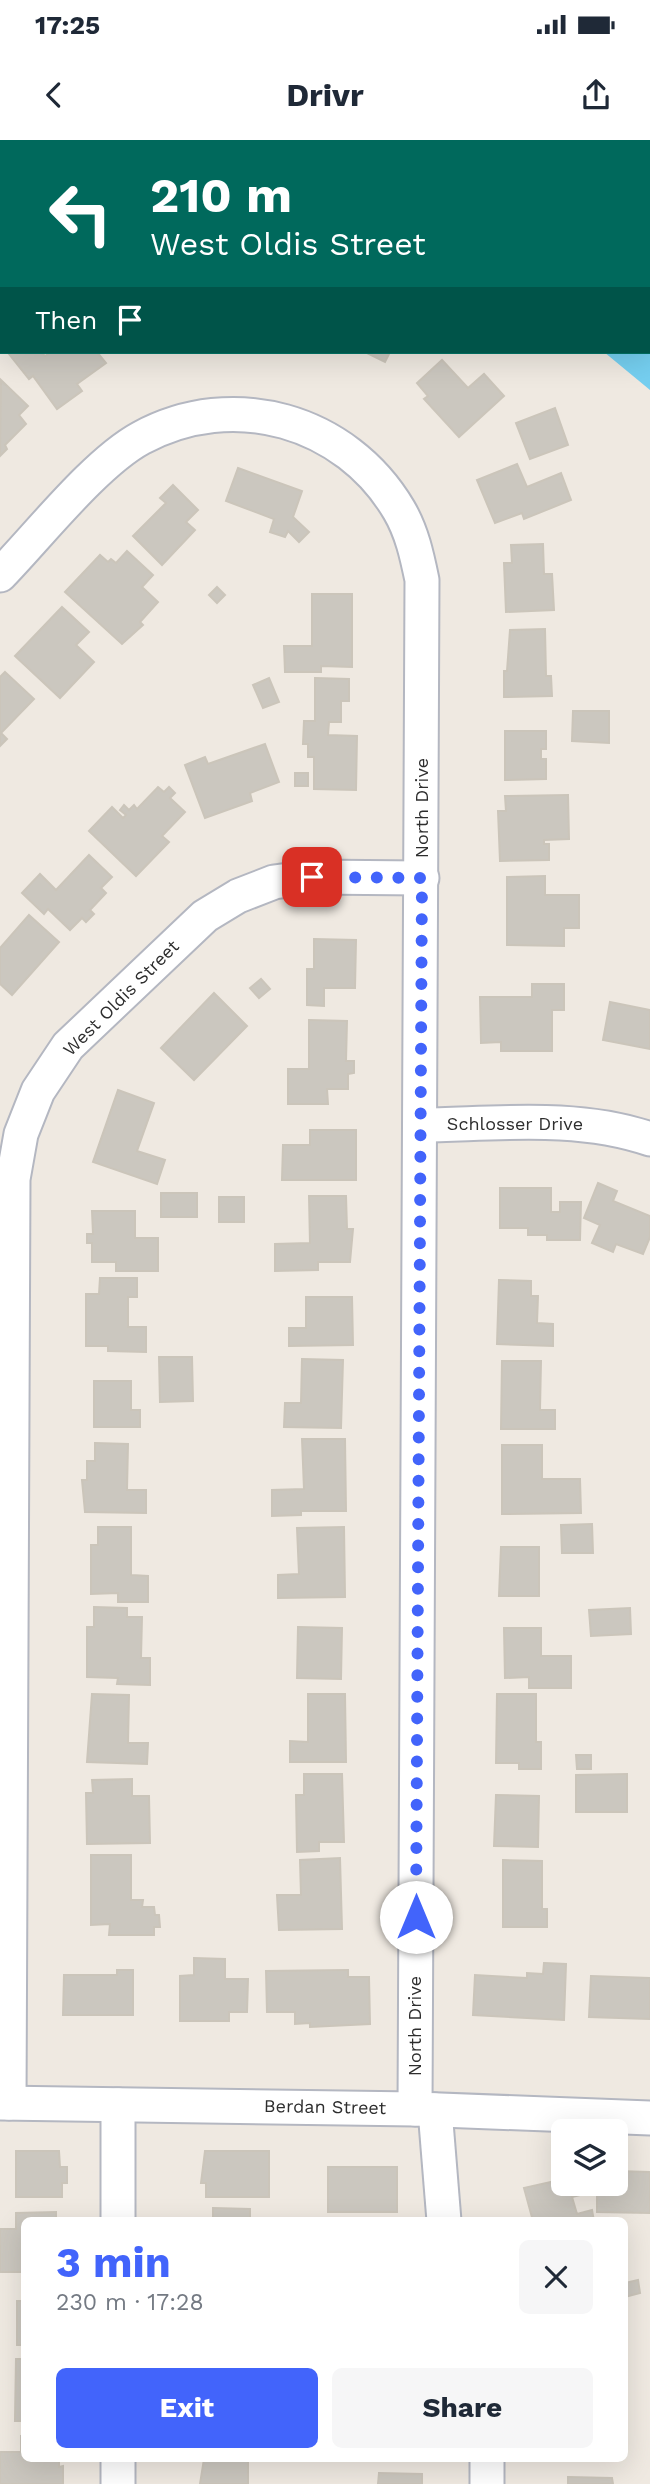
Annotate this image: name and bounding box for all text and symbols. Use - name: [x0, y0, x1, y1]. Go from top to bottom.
- text: 17:25: [35, 10, 100, 40]
- icon: back: [35, 76, 73, 114]
- text: Drivr: [286, 76, 364, 114]
- icon: share: [577, 76, 615, 114]
- text: 210 m: [150, 166, 292, 224]
- icon: left: [35, 168, 126, 259]
- text: West Oldis Street: [150, 225, 426, 263]
- icon: arrive: [111, 301, 149, 339]
- text: Then: [35, 305, 97, 335]
- street label: North Drive: [411, 758, 432, 858]
- pin: [282, 847, 342, 907]
- icon: arrive: [293, 858, 331, 896]
- street label: West Oldis Street: [58, 935, 183, 1060]
- street label: Schlosser Drive: [447, 1113, 583, 1134]
- position arrow: [379, 1880, 453, 1954]
- street label: North Drive: [404, 1976, 425, 2076]
- street label: Berdan Street: [264, 2095, 387, 2118]
- map controls: [551, 2119, 628, 2196]
- button: layers: [551, 2119, 628, 2196]
- text: 3 min: [56, 2238, 171, 2287]
- button: close: [519, 2240, 593, 2314]
- text: 230 m · 17:28: [56, 2289, 204, 2316]
- button: Exit: [56, 2368, 318, 2448]
- button: Share: [332, 2368, 593, 2448]

